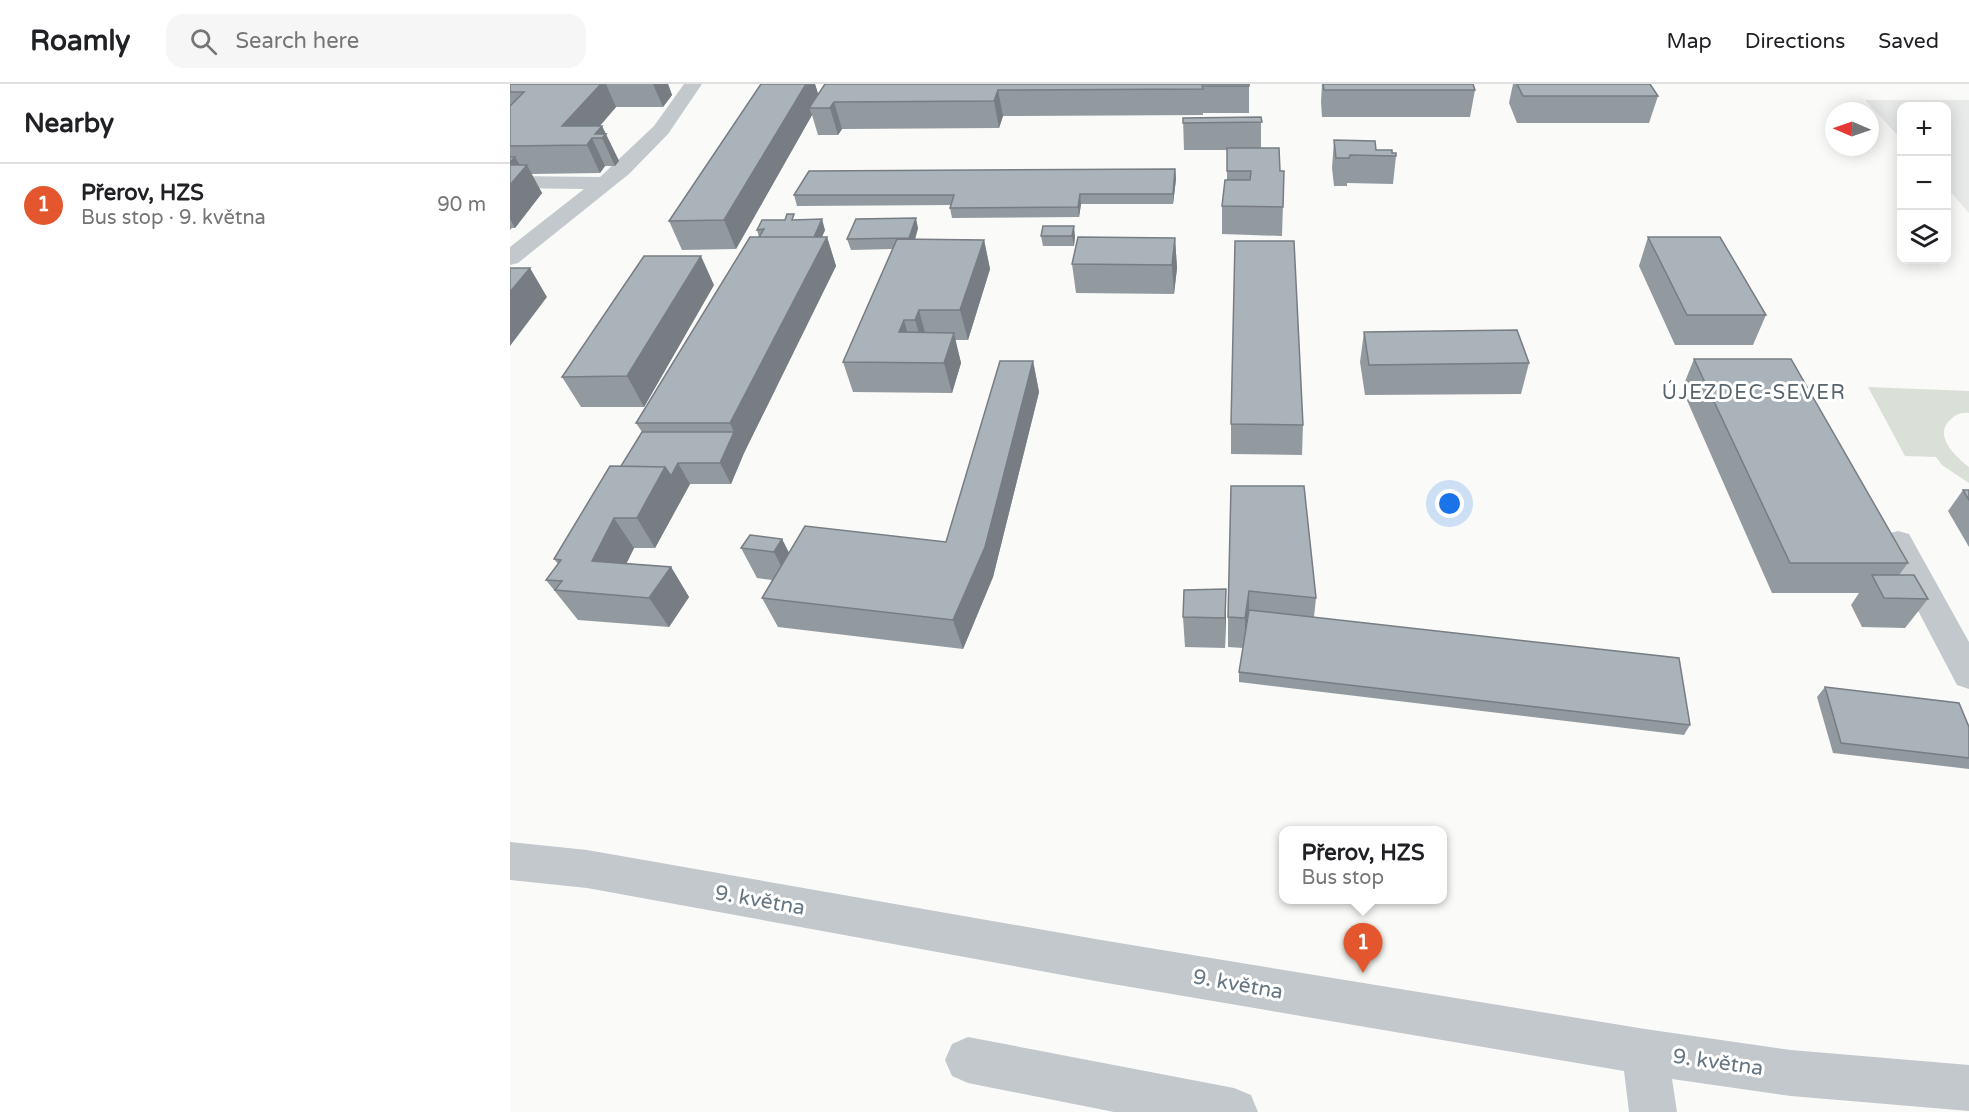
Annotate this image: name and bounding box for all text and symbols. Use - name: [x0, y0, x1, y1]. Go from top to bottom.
- search box: [166, 14, 586, 68]
- text: Roamly: [30, 24, 130, 58]
- icon: search: [187, 25, 220, 58]
- text: Search here: [235, 28, 359, 54]
- text: Map: [1666, 29, 1712, 54]
- text: Directions: [1745, 29, 1845, 54]
- text: Saved: [1878, 29, 1939, 54]
- north arrow: [1825, 102, 1879, 156]
- map controls: [1897, 102, 1951, 264]
- button: +: [1897, 102, 1951, 156]
- text: Nearby: [24, 108, 114, 139]
- button: −: [1897, 156, 1951, 210]
- text: Přerov, HZS: [81, 180, 204, 206]
- text: 1: [37, 193, 50, 217]
- text: 90 m: [437, 193, 486, 217]
- text: Bus stop · 9. května: [81, 206, 266, 230]
- button: layers: [1897, 210, 1951, 264]
- district label: ÚJEZDEC-SEVER: [1662, 380, 1846, 405]
- your location: [1435, 489, 1464, 518]
- popup: [1279, 826, 1447, 904]
- text: Přerov, HZS: [1302, 840, 1424, 866]
- text: Bus stop: [1302, 866, 1384, 890]
- street label: 9. května: [713, 880, 807, 921]
- pin: 1: [1344, 924, 1382, 973]
- street label: 9. května: [1191, 964, 1285, 1005]
- street label: 9. května: [1671, 1044, 1765, 1081]

